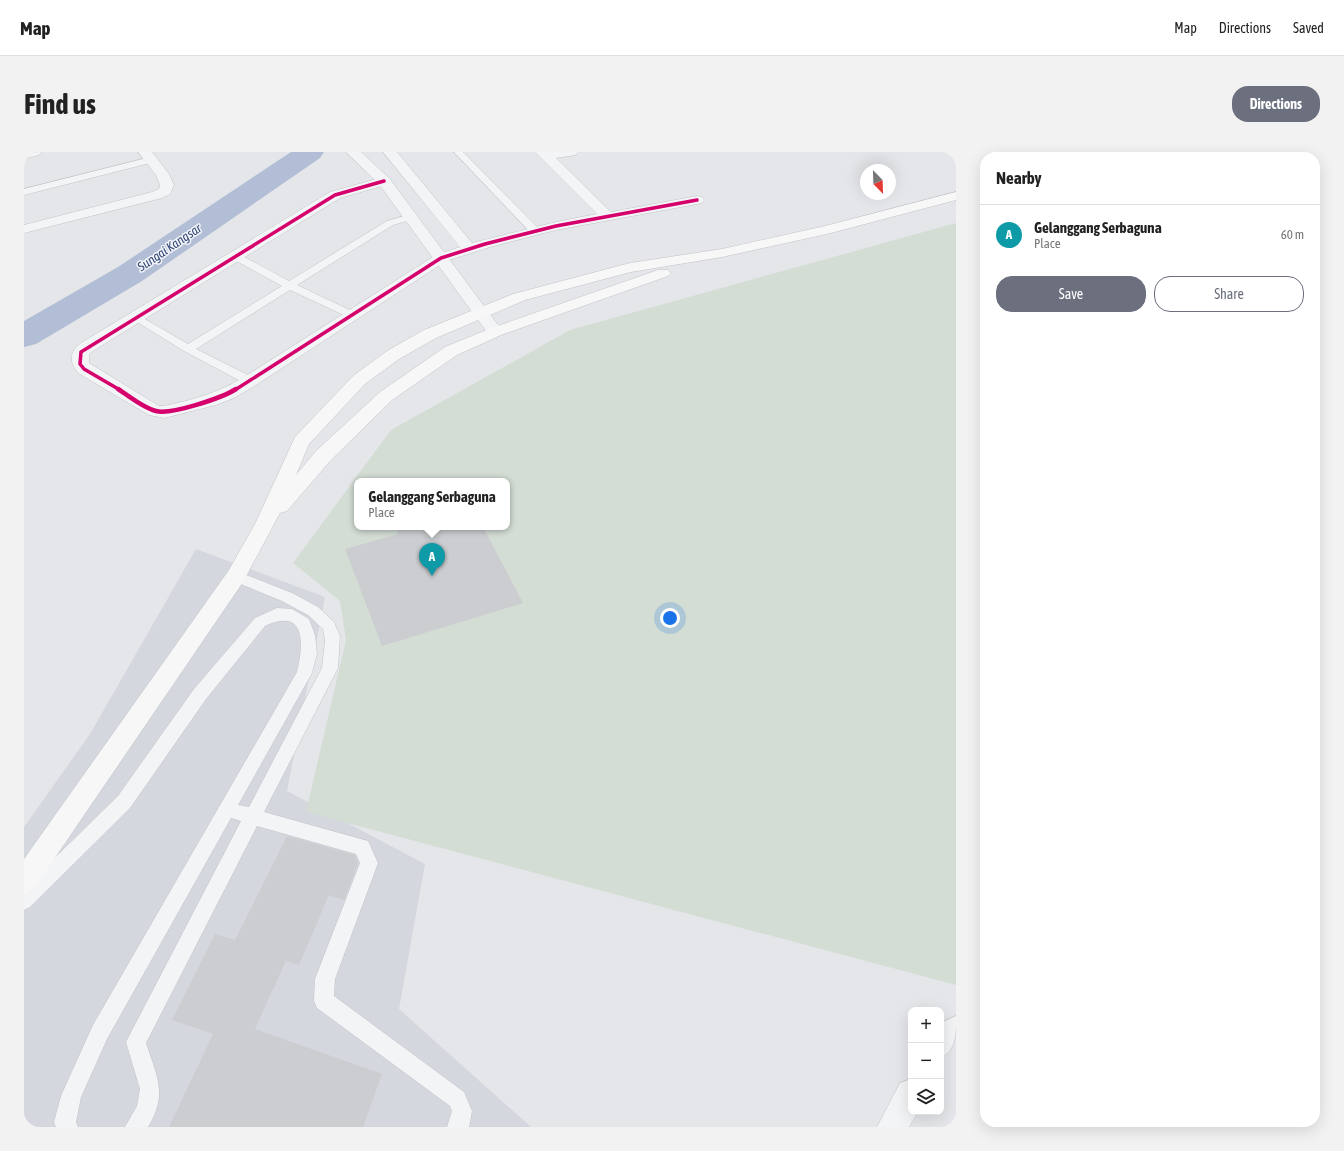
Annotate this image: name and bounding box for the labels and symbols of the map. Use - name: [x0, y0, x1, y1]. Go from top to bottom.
- north arrow: [860, 164, 896, 200]
- water label: Sungai Kangsar: [134, 220, 205, 275]
- pin: A: [419, 543, 445, 576]
- your location: [660, 608, 680, 628]

